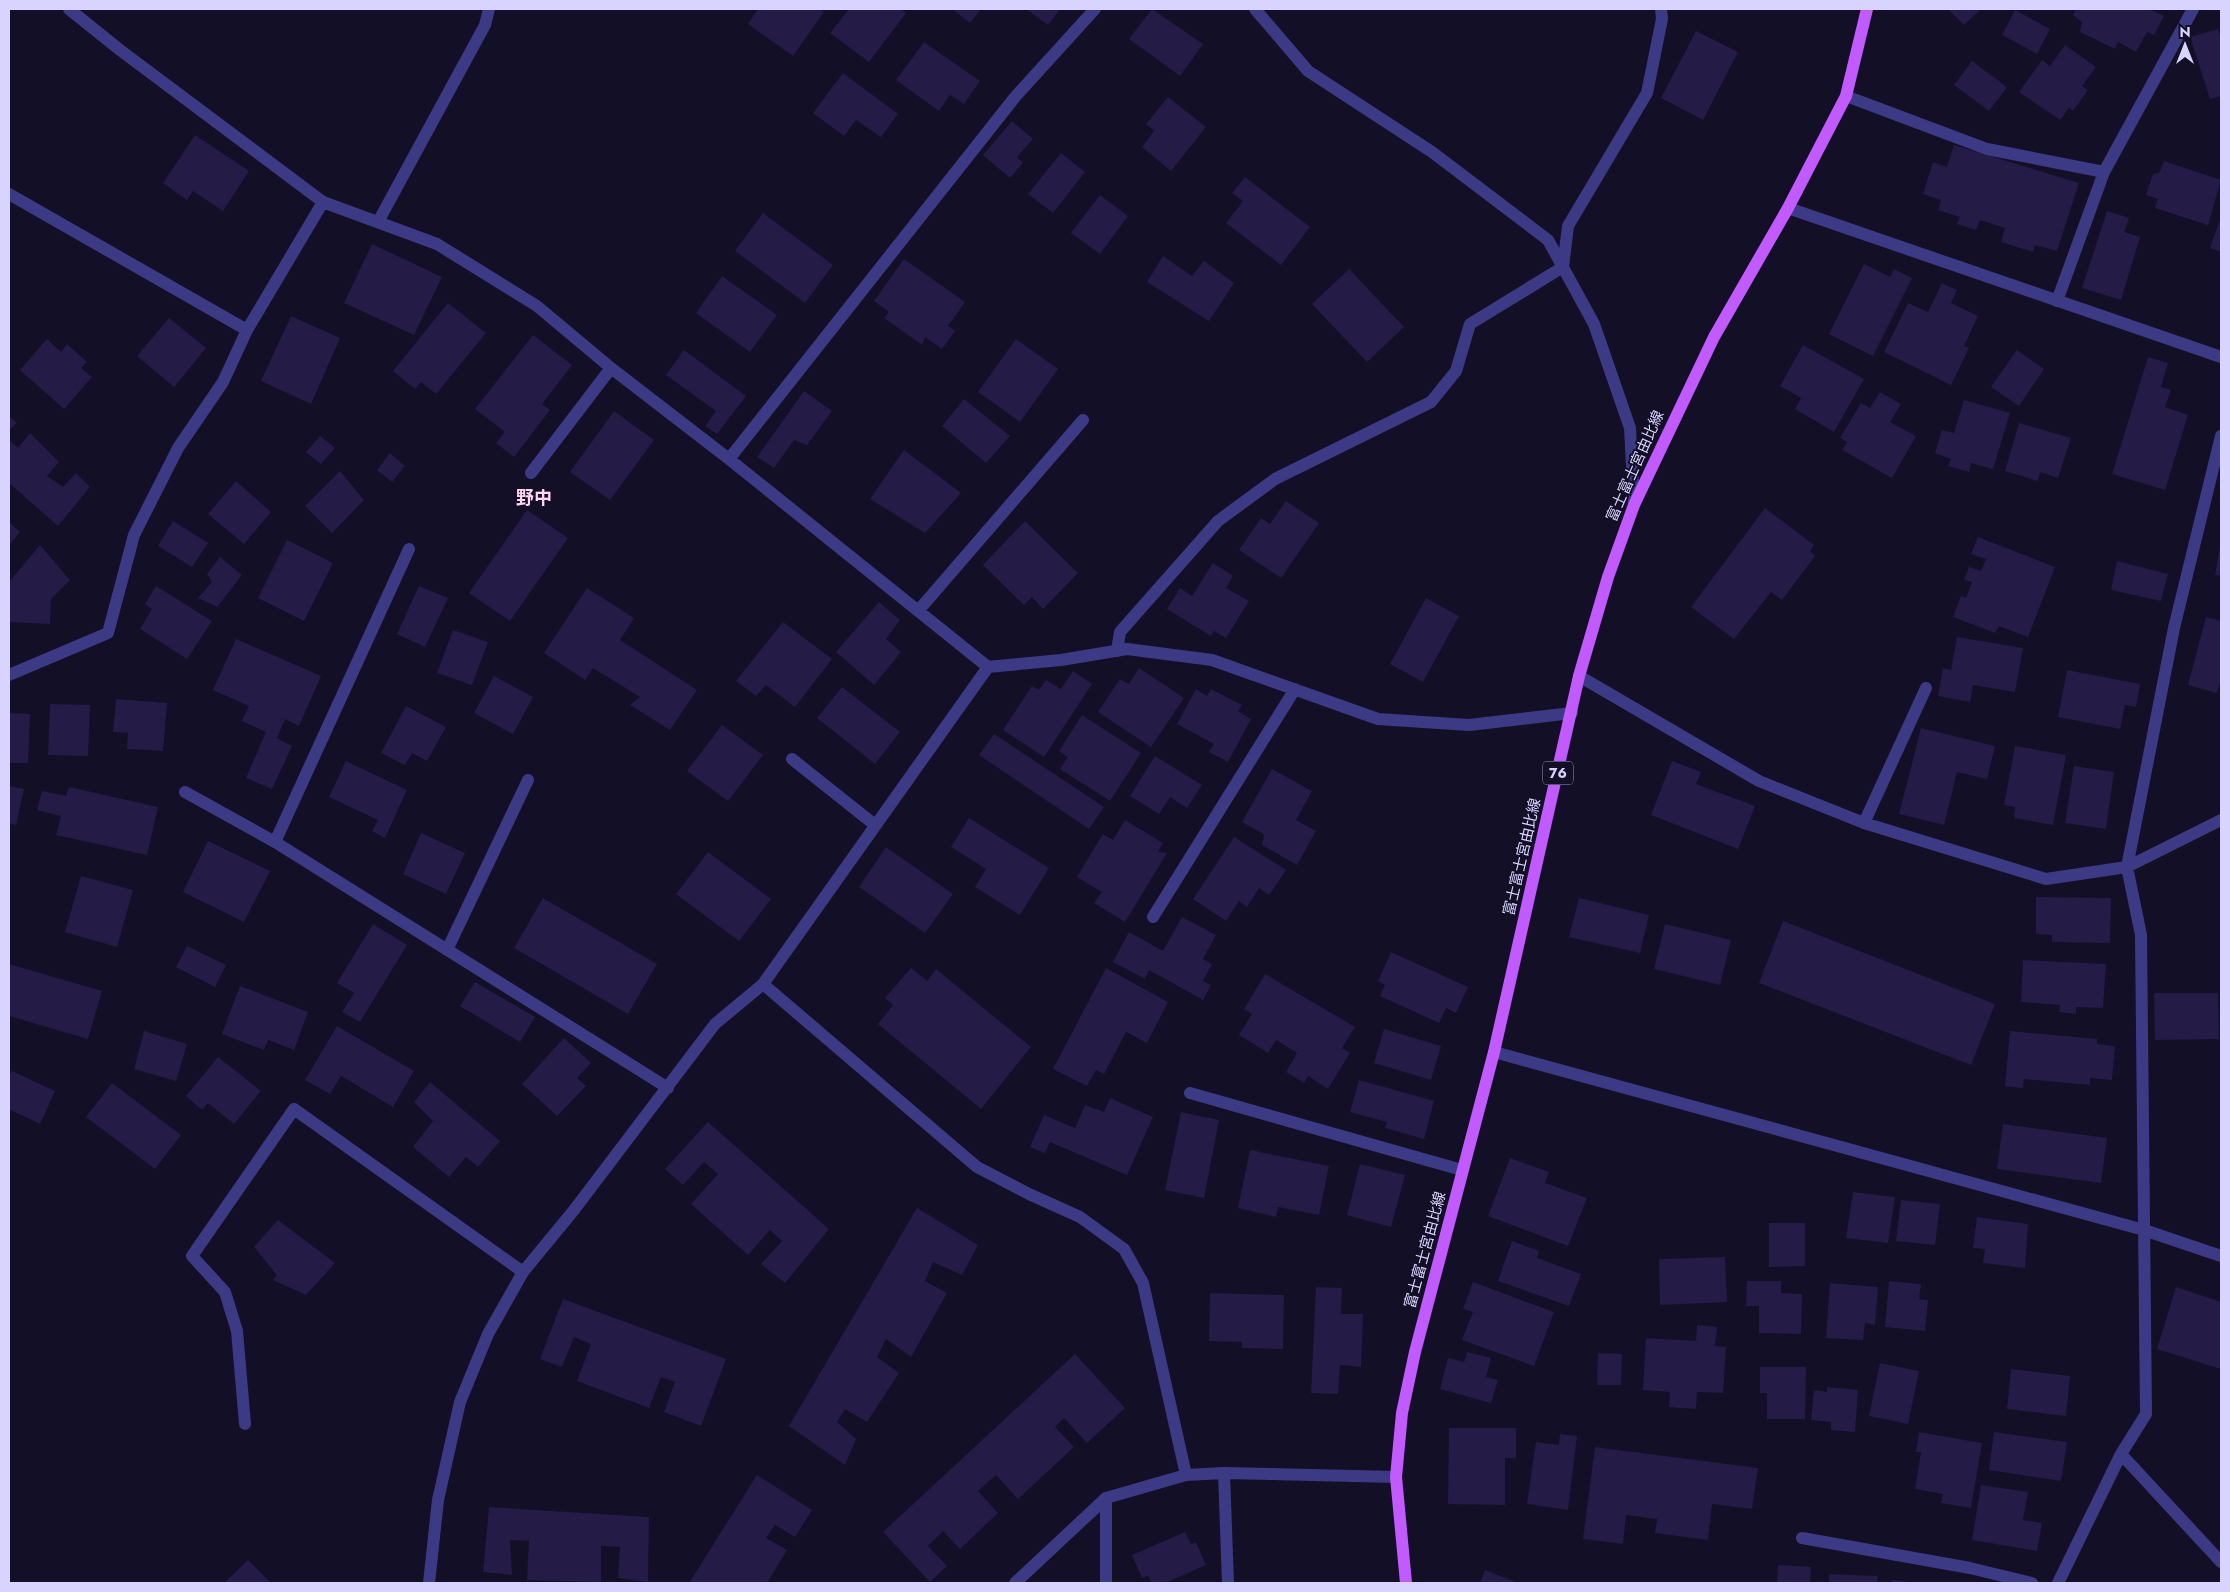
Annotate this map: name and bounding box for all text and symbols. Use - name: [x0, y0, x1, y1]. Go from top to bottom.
- north arrow: [2160, 20, 2210, 70]
- text: N: [2179, 22, 2191, 42]
- street label: 富士富士宮由比線: [1601, 407, 1669, 525]
- district label: 野中: [516, 485, 552, 511]
- road number: 76: [1543, 761, 1573, 784]
- street label: 富士富士宮由比線: [1498, 796, 1546, 918]
- street label: 富士富士宮由比線: [1399, 1189, 1451, 1311]

